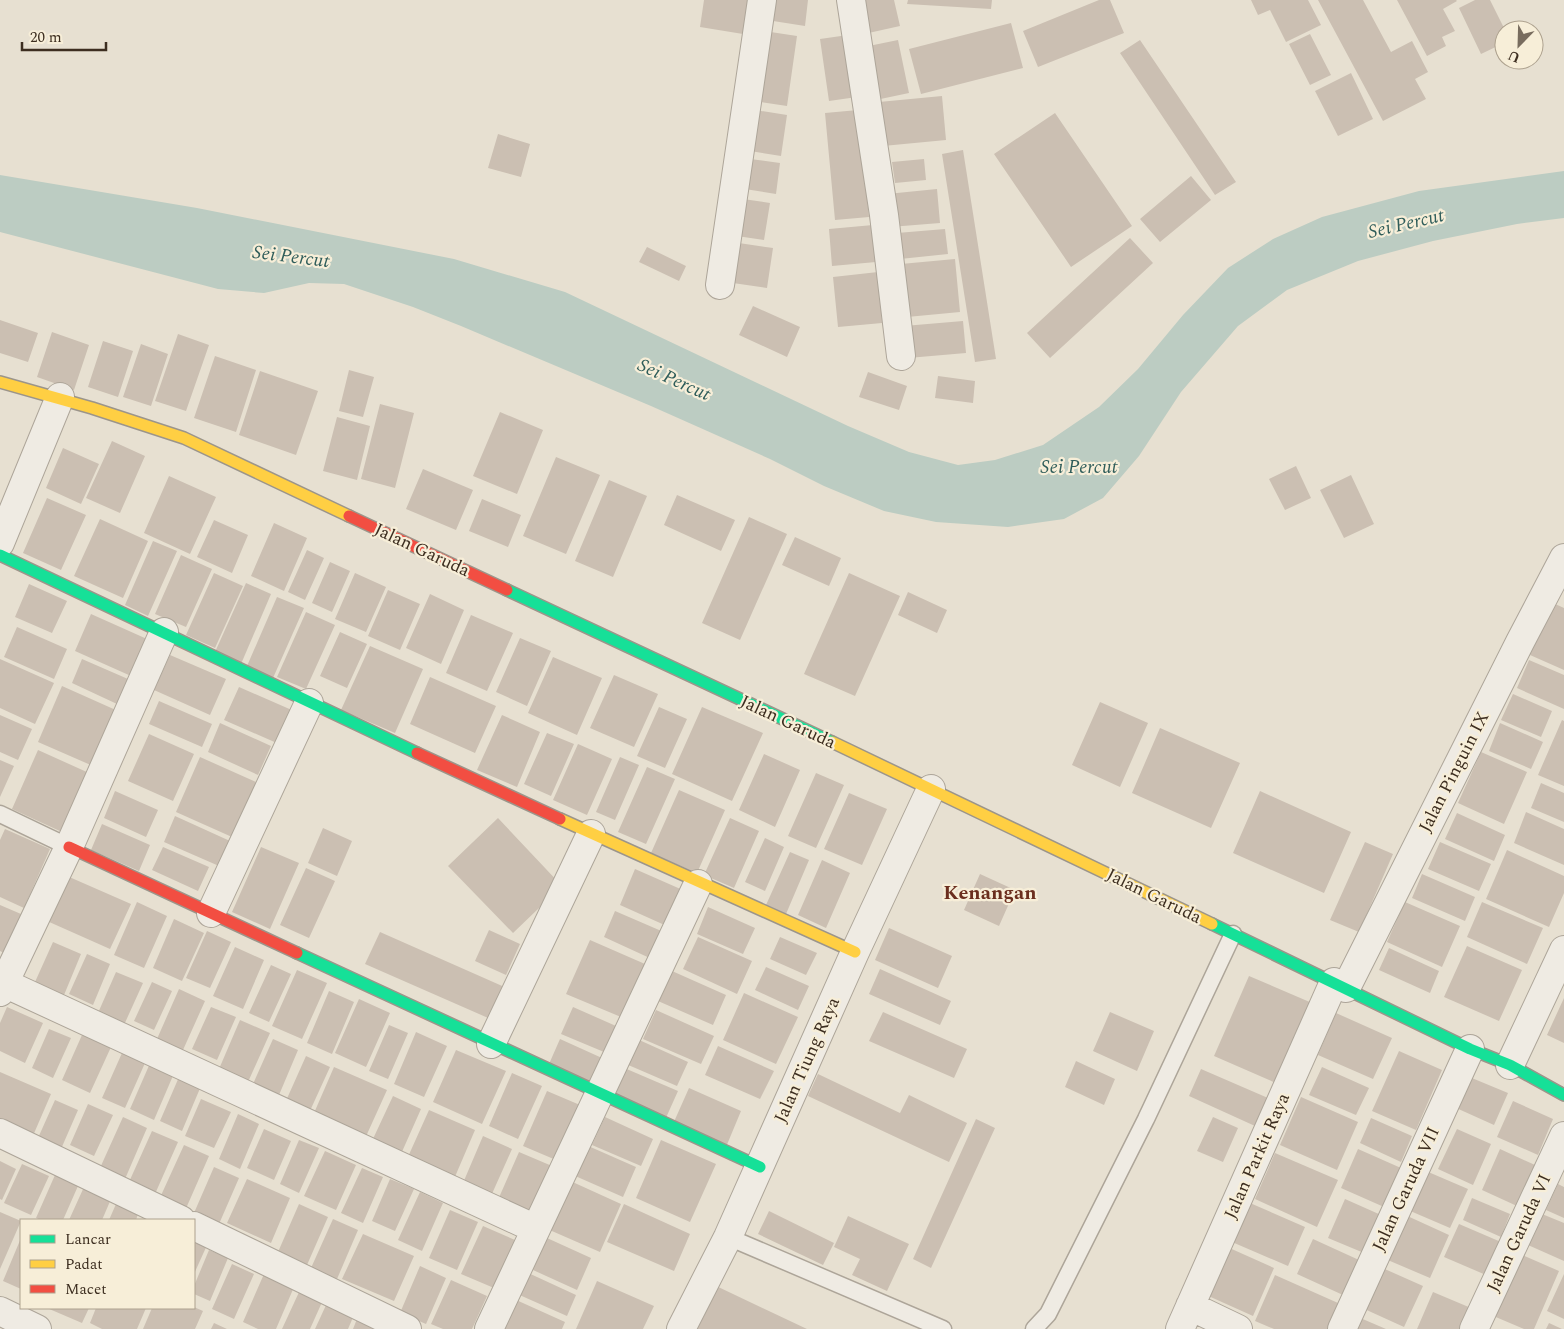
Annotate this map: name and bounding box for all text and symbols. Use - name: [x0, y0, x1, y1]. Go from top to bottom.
- scale bar: [22, 20, 106, 52]
- north arrow: [1494, 20, 1544, 70]
- text: 20 m: [30, 26, 62, 49]
- text: U: [1504, 44, 1524, 68]
- water label: Sei Percut: [1365, 201, 1448, 247]
- water label: Sei Percut: [251, 238, 332, 276]
- water label: Sei Percut: [633, 351, 716, 409]
- water label: Sei Percut: [1040, 453, 1119, 482]
- street label: Jalan Garuda: [370, 516, 475, 584]
- street label: Jalan Garuda: [736, 688, 841, 756]
- street label: Jalan Pinguin IX: [1412, 707, 1496, 837]
- street label: Jalan Garuda: [1102, 861, 1206, 931]
- district label: Kenangan: [943, 878, 1037, 908]
- street label: Jalan Tiung Raya: [767, 993, 847, 1127]
- street label: Jalan Parkit Raya: [1217, 1088, 1297, 1224]
- street label: Jalan Garuda VII: [1365, 1122, 1447, 1256]
- street label: Jalan Garuda VI: [1480, 1169, 1558, 1297]
- legend: [20, 1219, 195, 1309]
- text: Lancar: [65, 1228, 111, 1251]
- text: Padat: [65, 1253, 103, 1276]
- text: Macet: [65, 1278, 106, 1301]

